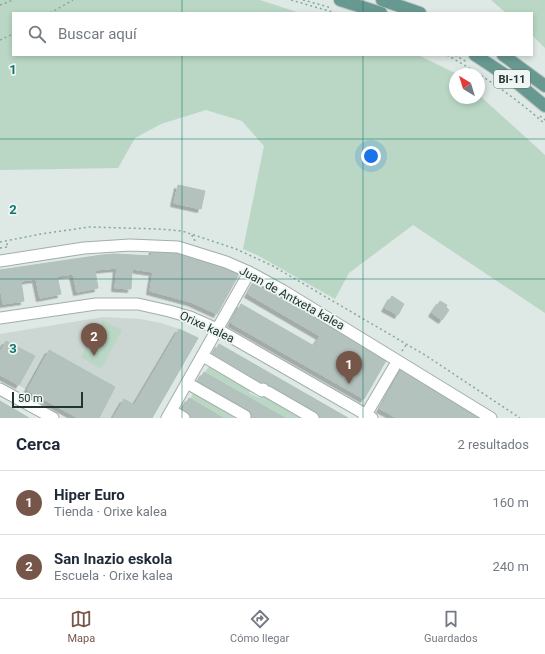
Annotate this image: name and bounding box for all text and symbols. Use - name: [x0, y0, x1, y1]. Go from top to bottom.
- search box: [12, 12, 533, 56]
- icon: search: [26, 23, 48, 45]
- text: Buscar aquí: [58, 25, 137, 43]
- text: 1: [9, 62, 17, 77]
- north arrow: [449, 68, 485, 104]
- road number: BI-11: [494, 70, 530, 88]
- your location: [361, 146, 381, 166]
- text: 2: [9, 202, 17, 217]
- street label: Juan de Antxeta kalea: [237, 263, 347, 333]
- street label: Orixe kalea: [177, 308, 237, 346]
- pin: 2: [81, 323, 107, 356]
- text: 3: [9, 341, 17, 356]
- pin: 1: [336, 351, 362, 384]
- scale bar: [12, 390, 83, 409]
- text: 50 m: [18, 392, 43, 405]
- text: Cerca: [16, 434, 60, 454]
- text: 2 resultados: [457, 437, 529, 452]
- text: Hiper Euro: [54, 486, 125, 504]
- text: 1: [25, 495, 33, 510]
- text: 160 m: [492, 495, 529, 510]
- text: Tienda · Orixe kalea: [54, 504, 167, 519]
- text: San Inazio eskola: [54, 550, 172, 568]
- text: 2: [25, 559, 33, 574]
- text: 240 m: [492, 559, 529, 574]
- text: Escuela · Orixe kalea: [54, 568, 173, 583]
- tab: Mapa: [67, 608, 95, 645]
- tab: Cómo llegar: [230, 608, 289, 645]
- tab: Guardados: [424, 608, 478, 645]

